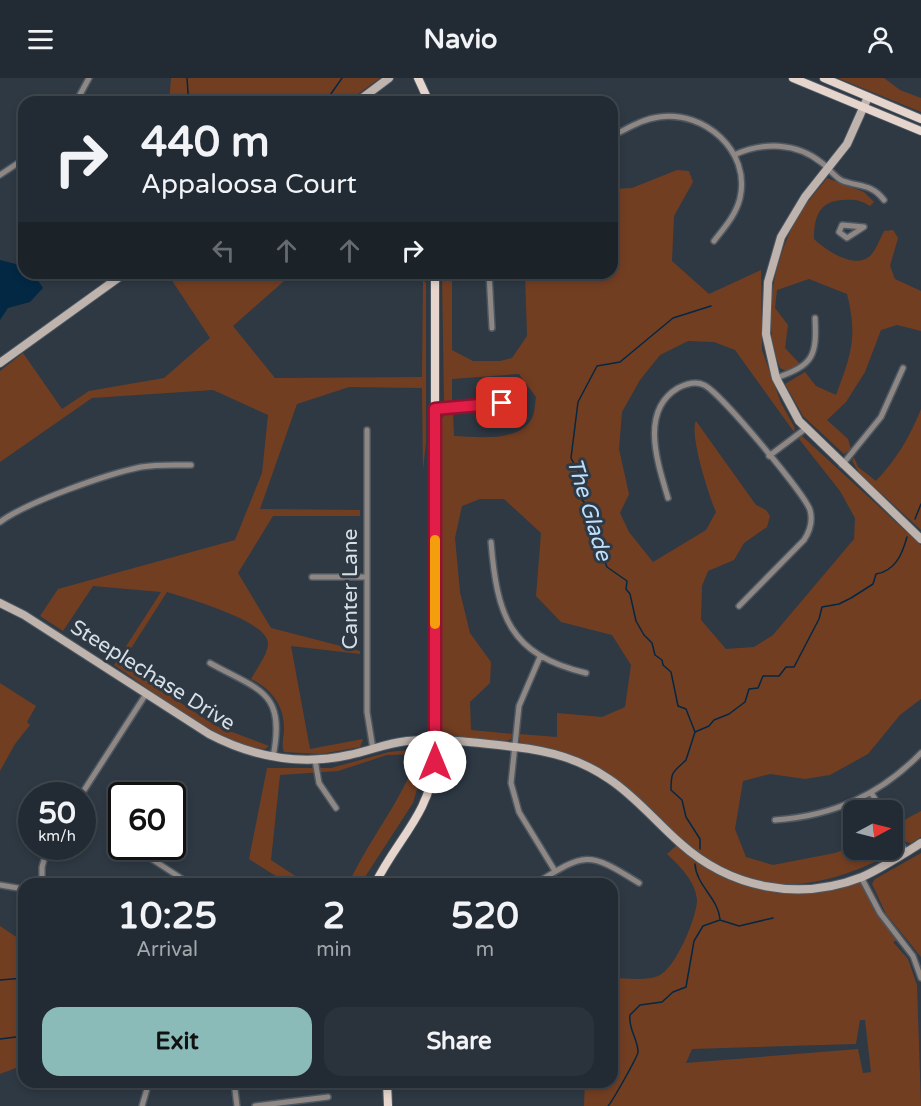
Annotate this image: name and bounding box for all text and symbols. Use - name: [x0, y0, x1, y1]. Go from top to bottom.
- icon: menu: [24, 23, 57, 56]
- text: Navio: [423, 23, 498, 56]
- icon: person: [864, 23, 897, 56]
- text: 440 m: [141, 117, 270, 168]
- icon: right: [42, 120, 120, 198]
- text: Appaloosa Court: [141, 168, 357, 201]
- icon: left: [207, 234, 240, 267]
- icon: ahead: [270, 234, 303, 267]
- icon: ahead: [333, 234, 366, 267]
- icon: right: [396, 234, 429, 267]
- pin: [476, 377, 527, 428]
- icon: arrive: [485, 386, 518, 419]
- water label: The Glade: [561, 455, 617, 565]
- street label: Canter Lane: [338, 529, 363, 649]
- street label: Steeplechase Drive: [66, 615, 240, 736]
- position arrow: [403, 730, 467, 794]
- speed limit sign: 60: [108, 782, 186, 860]
- text: 50: [38, 795, 76, 832]
- north arrow: [843, 800, 903, 860]
- map controls: [843, 800, 903, 860]
- text: km/h: [38, 827, 76, 845]
- text: 10:25: [117, 895, 217, 938]
- text: 2: [323, 895, 345, 938]
- text: 520: [451, 895, 519, 938]
- text: Arrival: [136, 938, 198, 962]
- text: min: [316, 938, 352, 962]
- text: m: [476, 938, 494, 962]
- button: Exit: [42, 1007, 312, 1076]
- button: Share: [324, 1007, 594, 1076]

